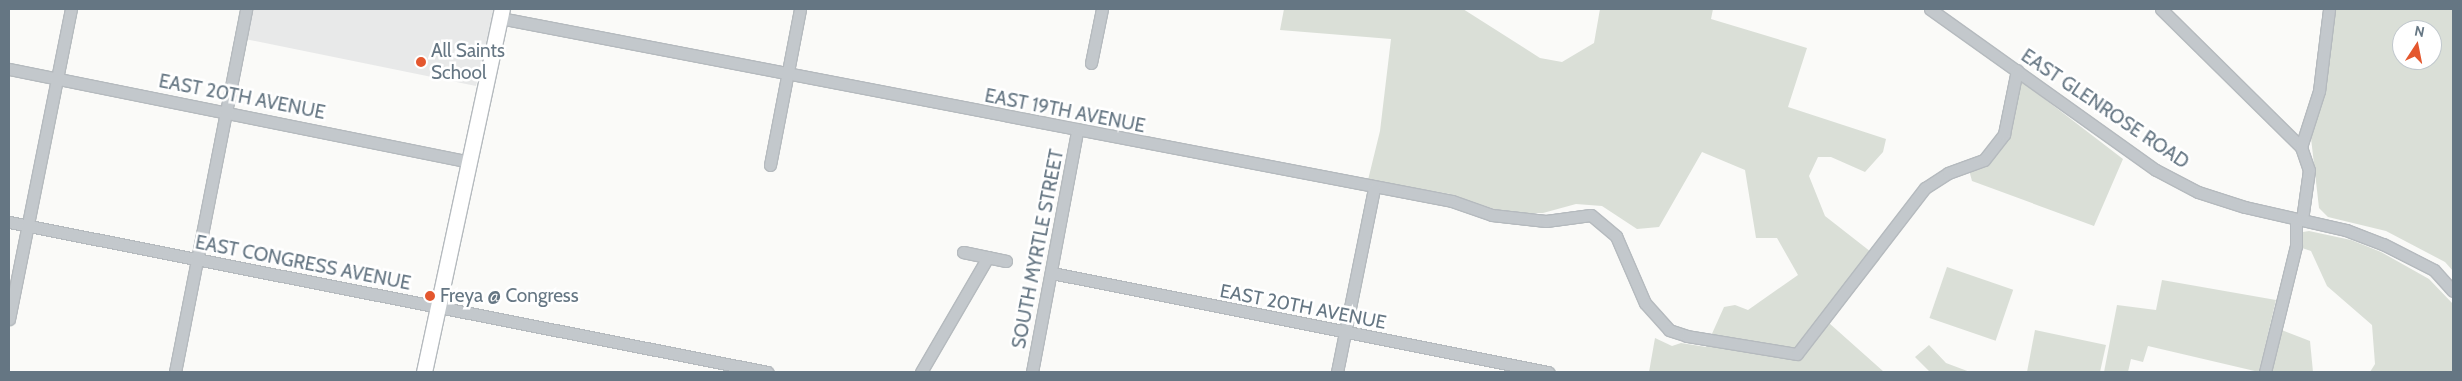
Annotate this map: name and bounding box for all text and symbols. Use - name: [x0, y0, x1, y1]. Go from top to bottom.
- north arrow: [2392, 20, 2442, 70]
- text: N: [2413, 21, 2426, 41]
- place label: All Saints School: [431, 40, 505, 84]
- street label: EAST GLENROSE ROAD: [2017, 44, 2193, 174]
- marker: All Saints School: [415, 56, 427, 68]
- street label: EAST 20TH AVENUE: [157, 70, 327, 124]
- street label: EAST 19TH AVENUE: [983, 84, 1147, 138]
- street label: SOUTH MYRTLE STREET: [1007, 147, 1069, 351]
- street label: EAST CONGRESS AVENUE: [193, 231, 413, 295]
- street label: EAST 20TH AVENUE: [1218, 280, 1388, 334]
- place label: Freya @ Congress: [440, 285, 579, 307]
- marker: Freya @ Congress: [424, 290, 436, 302]

